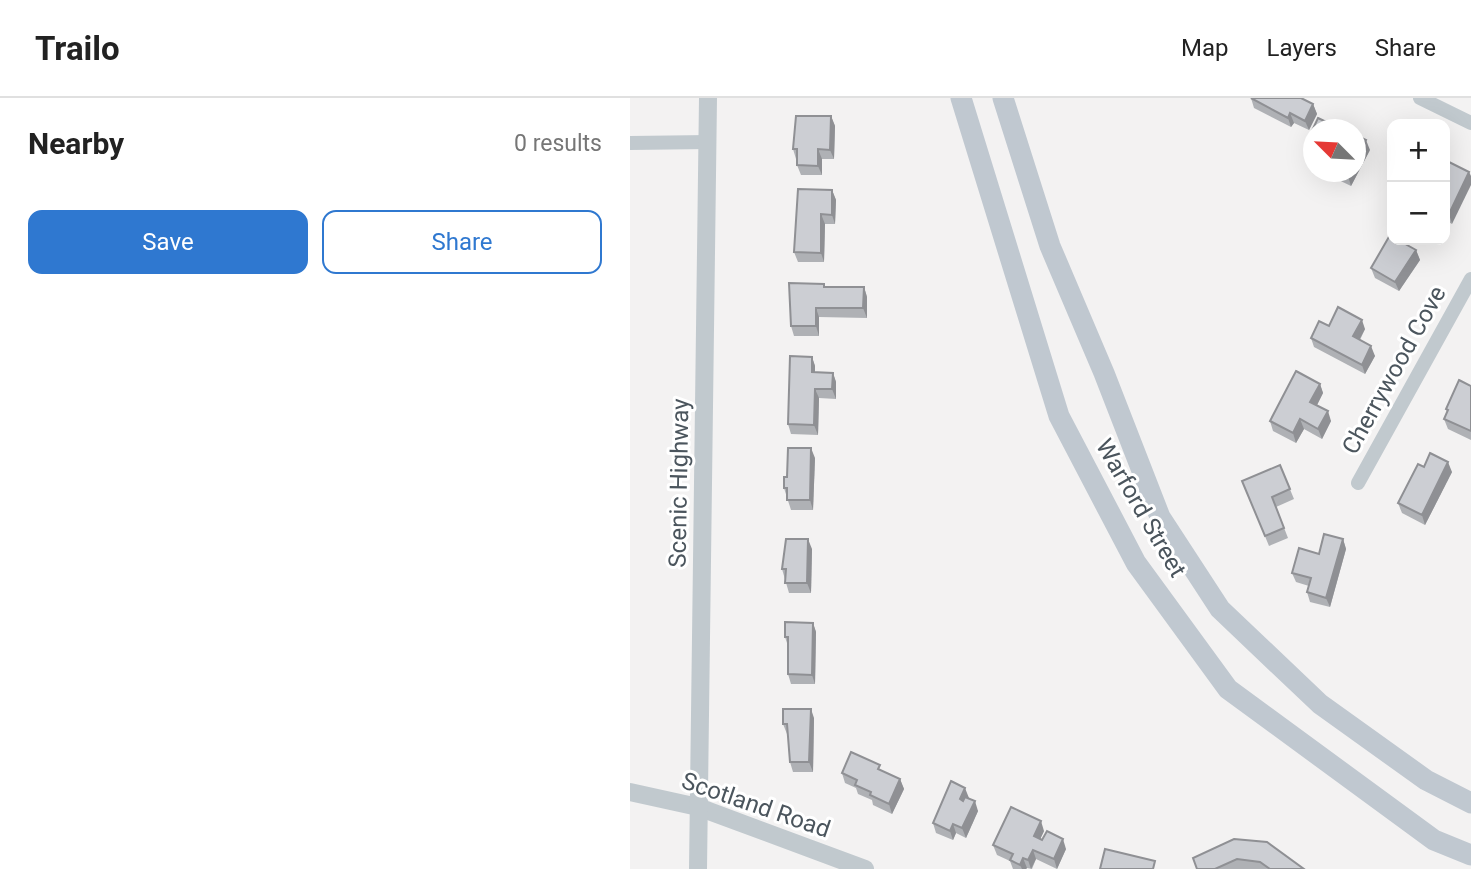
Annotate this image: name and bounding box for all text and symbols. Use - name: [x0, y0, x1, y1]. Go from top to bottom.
- text: Trailo: [35, 29, 120, 68]
- text: Map: [1181, 34, 1229, 62]
- text: Layers: [1267, 34, 1337, 62]
- text: Share: [1375, 34, 1436, 62]
- north arrow: [1303, 119, 1366, 182]
- map controls: [1387, 119, 1450, 245]
- button: +: [1387, 119, 1450, 182]
- text: Nearby: [28, 126, 124, 161]
- text: 0 results: [514, 130, 602, 157]
- button: −: [1387, 182, 1450, 245]
- button: Save: [28, 210, 308, 274]
- button: Share: [322, 210, 602, 274]
- street label: Cherrywood Cove: [1336, 281, 1452, 459]
- street label: Scenic Highway: [664, 398, 694, 568]
- street label: Warford Street: [1090, 434, 1192, 582]
- street label: Scotland Road: [678, 767, 834, 843]

